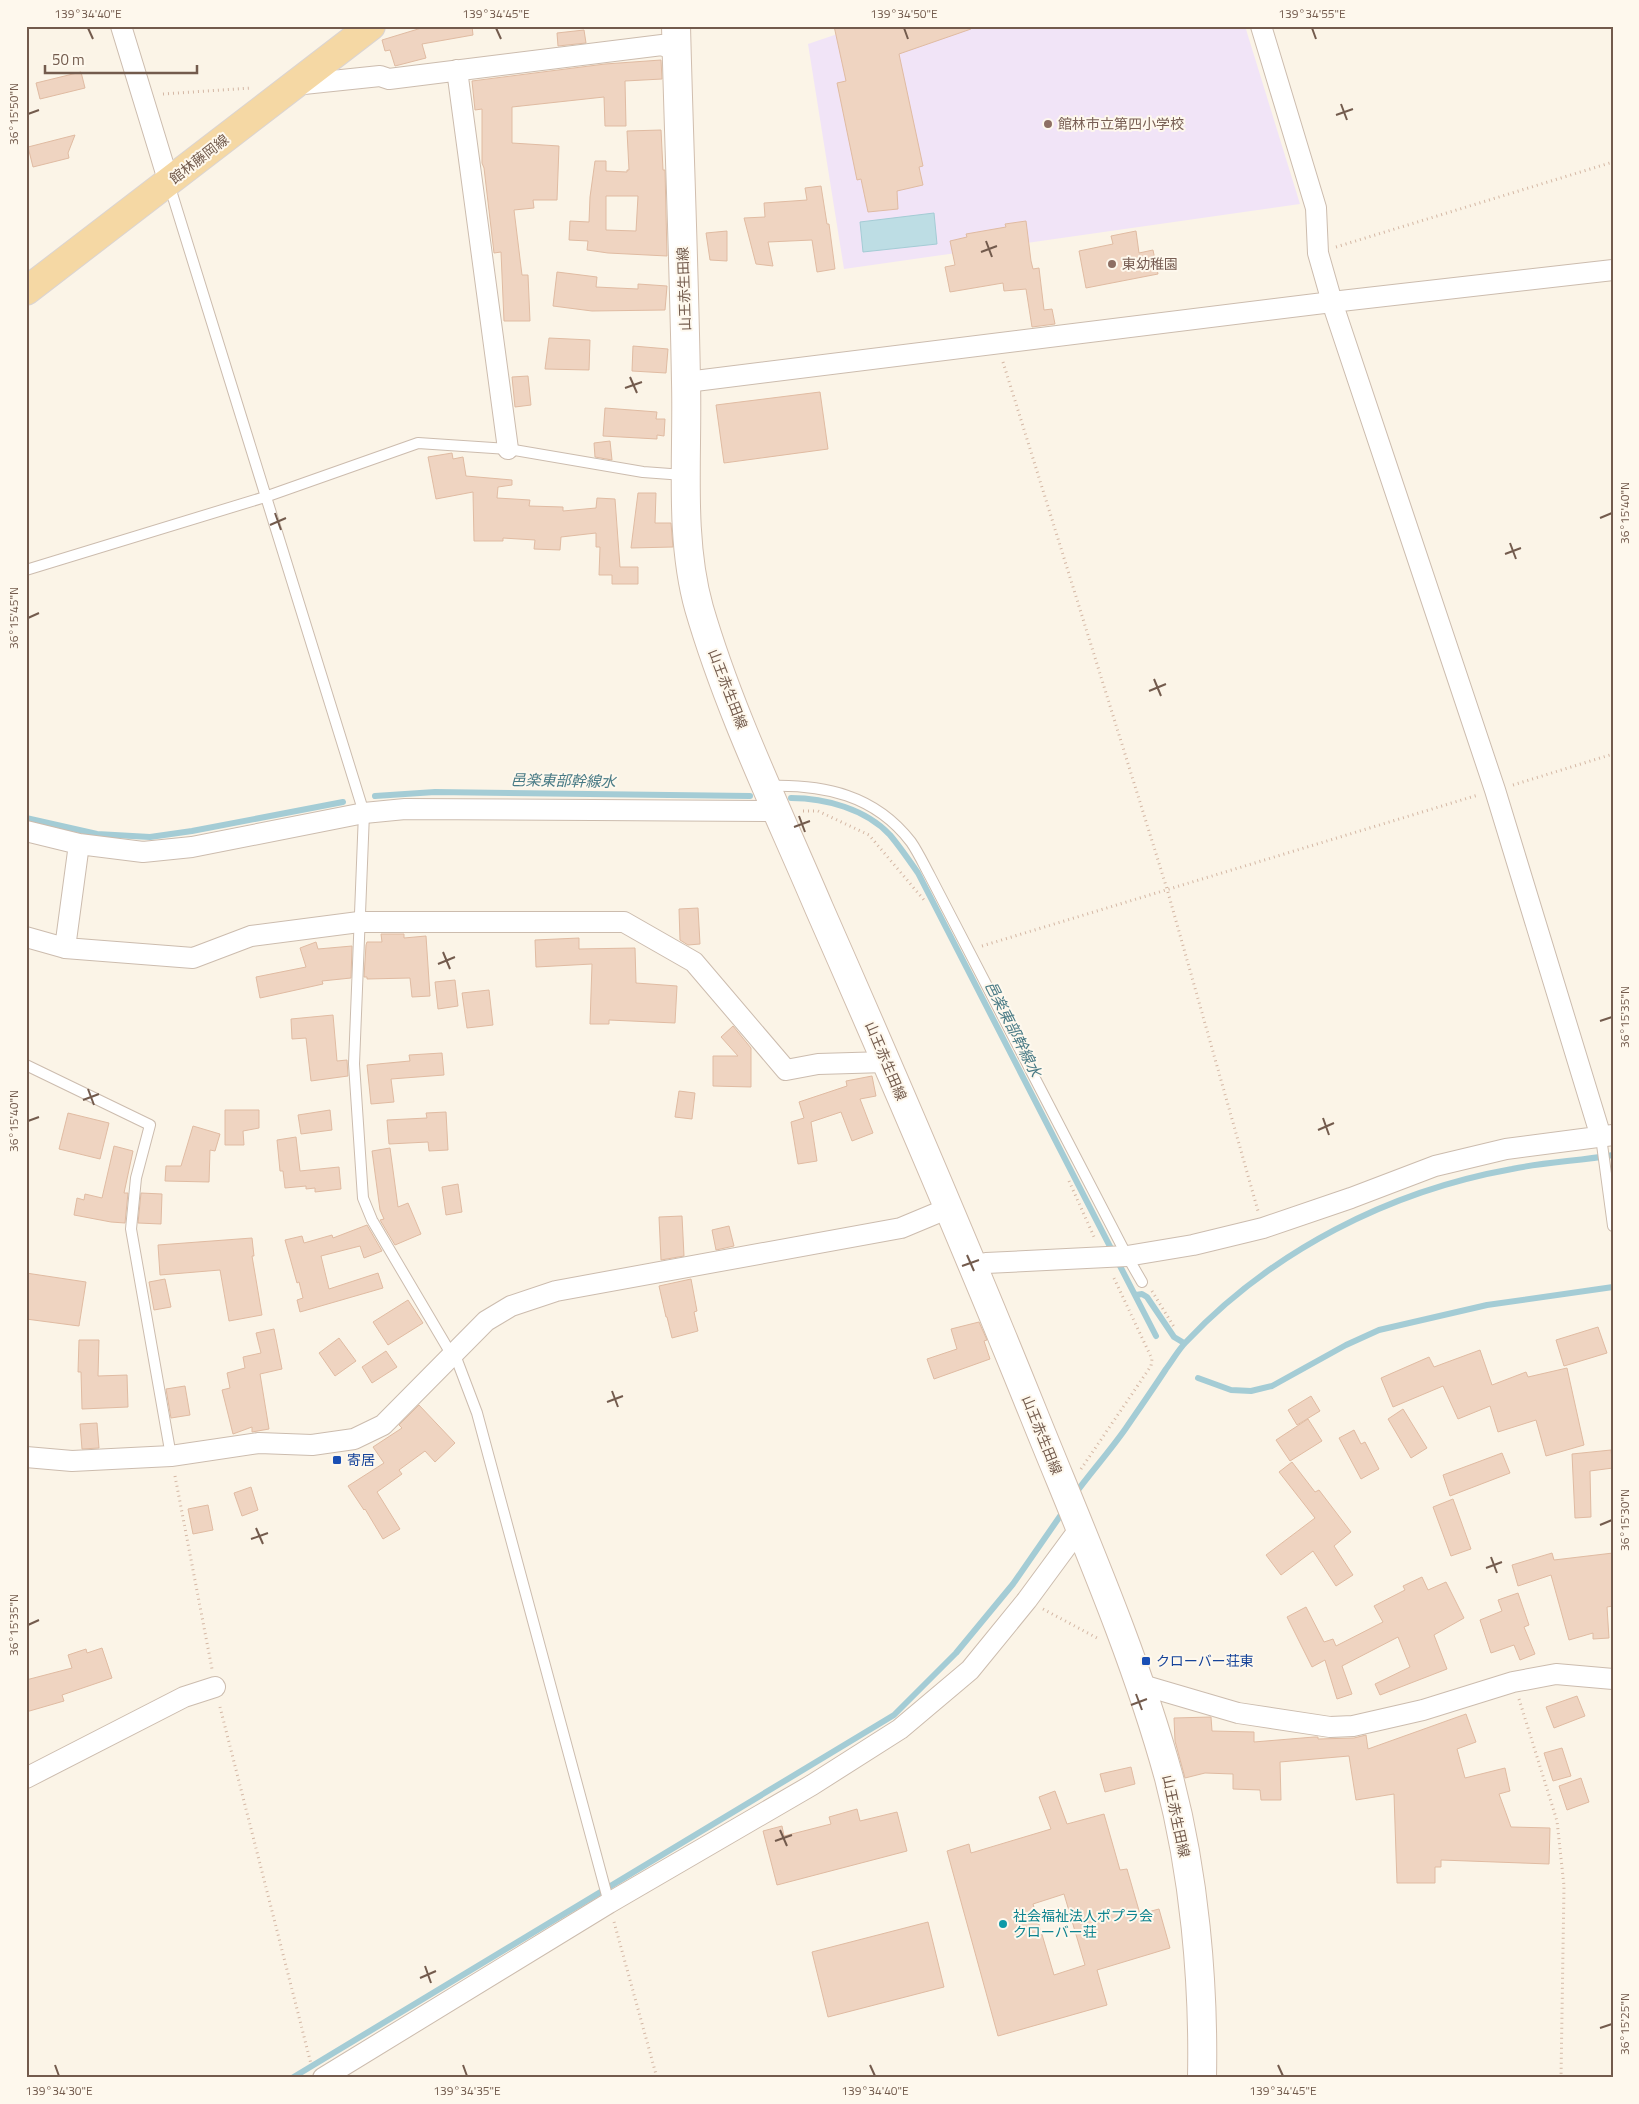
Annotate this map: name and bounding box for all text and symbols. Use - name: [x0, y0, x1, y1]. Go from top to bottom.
- text: 139°34'40"E: [54, 4, 122, 23]
- text: 139°34'45"E: [462, 4, 530, 23]
- text: 139°34'50"E: [870, 4, 938, 23]
- text: 139°34'55"E: [1278, 4, 1346, 23]
- scale bar: [45, 42, 198, 74]
- text: 50 m: [52, 48, 85, 71]
- text: 36°15'50"N: [4, 83, 23, 145]
- place label: 館林市立第四小学校: [1058, 113, 1184, 134]
- marker: 館林市立第四小学校: [1042, 118, 1054, 130]
- street label: 館林藤岡線: [165, 129, 233, 188]
- street label: 山王赤生田線: [672, 247, 695, 331]
- place label: 東幼稚園: [1122, 253, 1178, 274]
- marker: 東幼稚園: [1106, 258, 1118, 270]
- text: 36°15'40"N: [1615, 482, 1634, 544]
- text: 36°15'45"N: [4, 587, 23, 649]
- street label: 山王赤生田線: [704, 646, 753, 732]
- water label: 邑楽東部幹線水: [510, 768, 618, 793]
- water label: 邑楽東部幹線水: [979, 977, 1048, 1083]
- text: 36°15'35"N: [1615, 986, 1634, 1048]
- street label: 山王赤生田線: [860, 1018, 913, 1104]
- text: 36°15'40"N: [4, 1090, 23, 1152]
- street label: 山王赤生田線: [1017, 1392, 1068, 1478]
- place label: 寄居: [347, 1449, 375, 1470]
- marker: 寄居: [331, 1454, 343, 1466]
- text: 36°15'30"N: [1615, 1489, 1634, 1551]
- text: 36°15'35"N: [4, 1594, 23, 1656]
- place label: クローバー荘東: [1156, 1650, 1254, 1671]
- marker: クローバー荘東: [1140, 1655, 1152, 1667]
- street label: 山王赤生田線: [1157, 1773, 1195, 1859]
- place label: 社会福祉法人ポプラ会 クローバー荘: [1013, 1905, 1153, 1942]
- marker: 社会福祉法人ポプラ会 クローバー荘: [997, 1918, 1009, 1930]
- text: 36°15'25"N: [1615, 1993, 1634, 2055]
- text: 139°34'30"E: [25, 2081, 93, 2100]
- text: 139°34'35"E: [433, 2081, 501, 2100]
- text: 139°34'40"E: [841, 2081, 909, 2100]
- text: 139°34'45"E: [1249, 2081, 1317, 2100]

